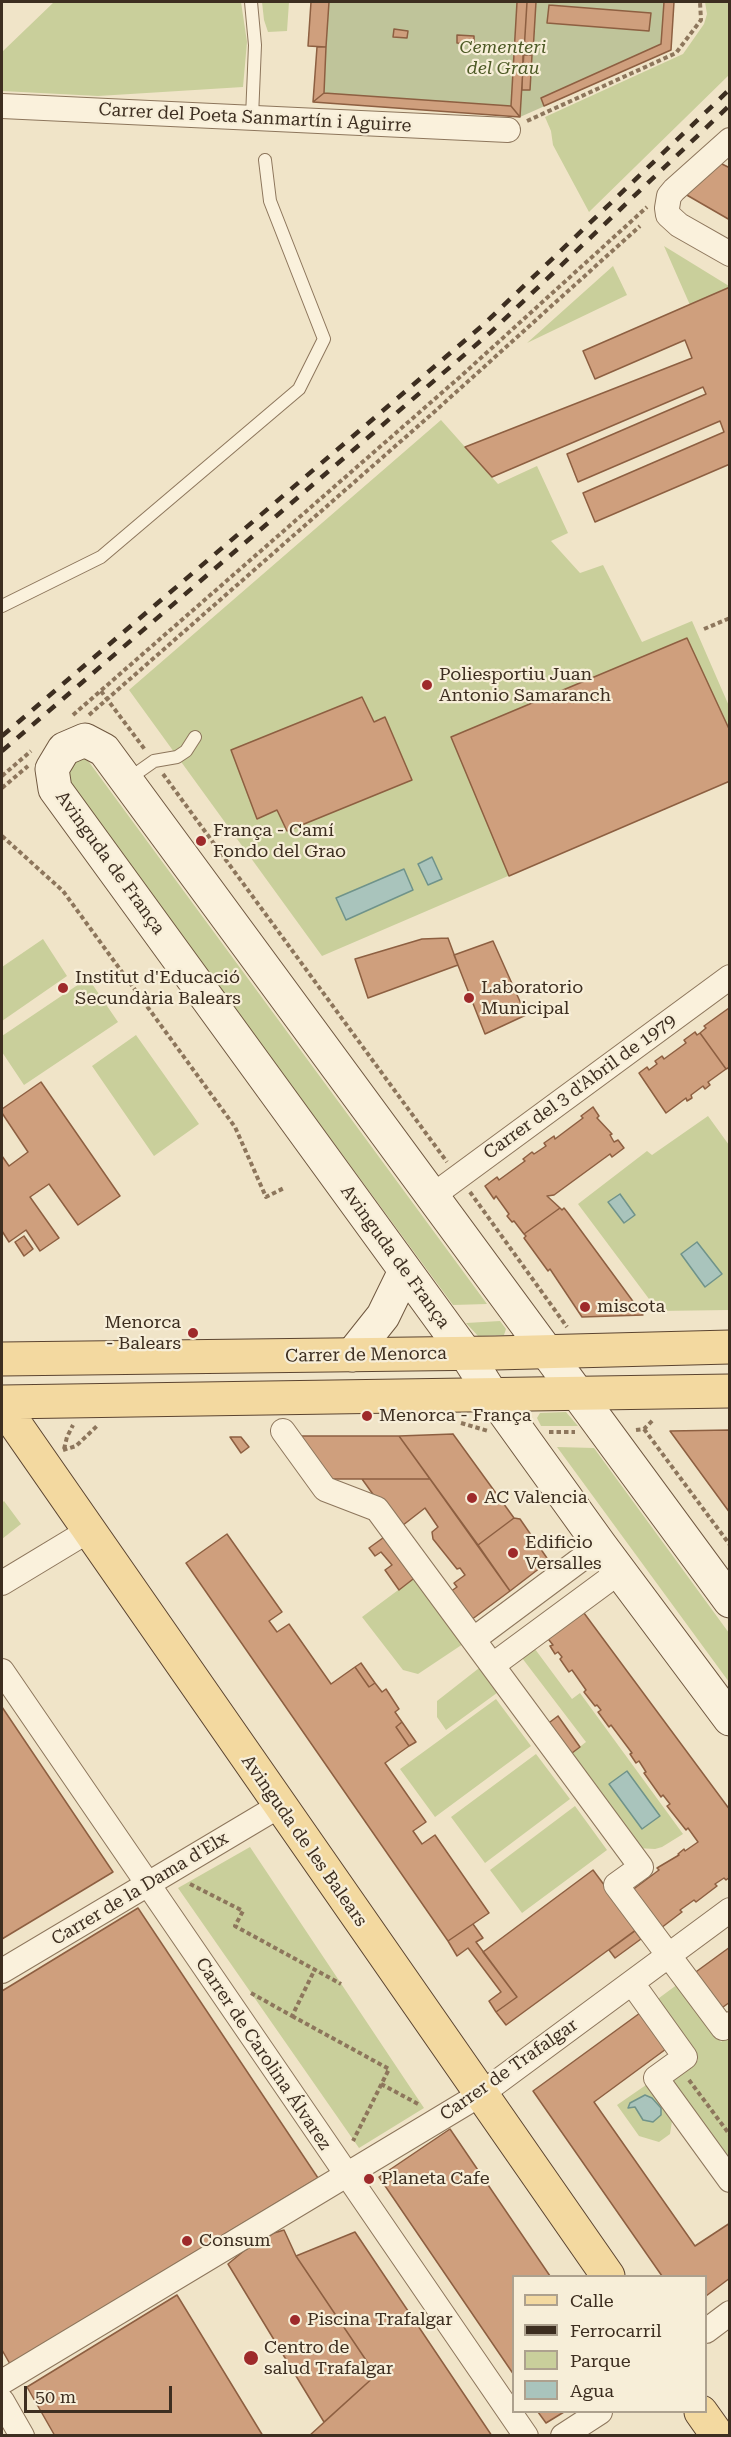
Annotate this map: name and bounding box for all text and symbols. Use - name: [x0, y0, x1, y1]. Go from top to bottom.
- park label: Cementeri del Grau: [460, 37, 546, 80]
- street label: Carrer del Poeta Sanmartín i Aguirre: [98, 99, 412, 137]
- place label: Poliesportiu Juan Antonio Samaranch: [439, 664, 611, 706]
- marker: Poliesportiu Juan Antonio Samaranch: [420, 678, 434, 692]
- street label: Avinguda de França: [51, 787, 169, 939]
- place label: França - Camí Fondo del Grao: [213, 820, 346, 862]
- marker: França - Camí Fondo del Grao: [194, 834, 208, 848]
- place label: Institut d'Educació Secundària Balears: [75, 967, 241, 1010]
- place label: Laboratorio Municipal: [481, 977, 583, 1020]
- marker: Institut d'Educació Secundària Balears: [56, 981, 70, 995]
- marker: Laboratorio Municipal: [462, 991, 476, 1005]
- street label: Carrer del 3 d'Abril de 1979: [479, 1010, 681, 1164]
- street label: Avinguda de França: [336, 1181, 454, 1333]
- place label: miscota: [597, 1296, 665, 1318]
- marker: miscota: [578, 1300, 592, 1314]
- place label: Menorca - Balears: [104, 1312, 181, 1354]
- marker: Menorca - Balears: [186, 1326, 200, 1340]
- street label: Carrer de Menorca: [285, 1343, 447, 1367]
- place label: Menorca - França: [379, 1405, 532, 1427]
- marker: Menorca - França: [360, 1409, 374, 1423]
- place label: AC Valencia: [484, 1487, 587, 1509]
- marker: AC Valencia: [465, 1491, 479, 1505]
- place label: Edificio Versalles: [525, 1532, 602, 1574]
- marker: Edificio Versalles: [506, 1546, 520, 1560]
- street label: Avinguda de les Balears: [237, 1751, 371, 1931]
- street label: Carrer de la Dama d'Elx: [48, 1828, 232, 1950]
- street label: Carrer de Carolina Álvarez: [191, 1954, 335, 2154]
- street label: Carrer de Trafalgar: [436, 2014, 582, 2126]
- place label: Planeta Cafe: [381, 2168, 490, 2190]
- marker: Planeta Cafe: [362, 2172, 376, 2186]
- place label: Consum: [199, 2230, 271, 2252]
- marker: Consum: [180, 2234, 194, 2248]
- legend: [512, 2275, 707, 2413]
- text: Calle: [570, 2290, 614, 2311]
- place label: Piscina Trafalgar: [307, 2309, 453, 2331]
- marker: Piscina Trafalgar: [288, 2313, 302, 2327]
- text: Ferrocarril: [570, 2320, 661, 2341]
- place label: Centro de salud Trafalgar: [264, 2337, 393, 2380]
- marker: Centro de salud Trafalgar: [242, 2349, 260, 2367]
- text: Parque: [570, 2350, 631, 2371]
- scale bar: [27, 2374, 176, 2412]
- text: Agua: [570, 2380, 614, 2401]
- text: 50 m: [35, 2386, 76, 2407]

